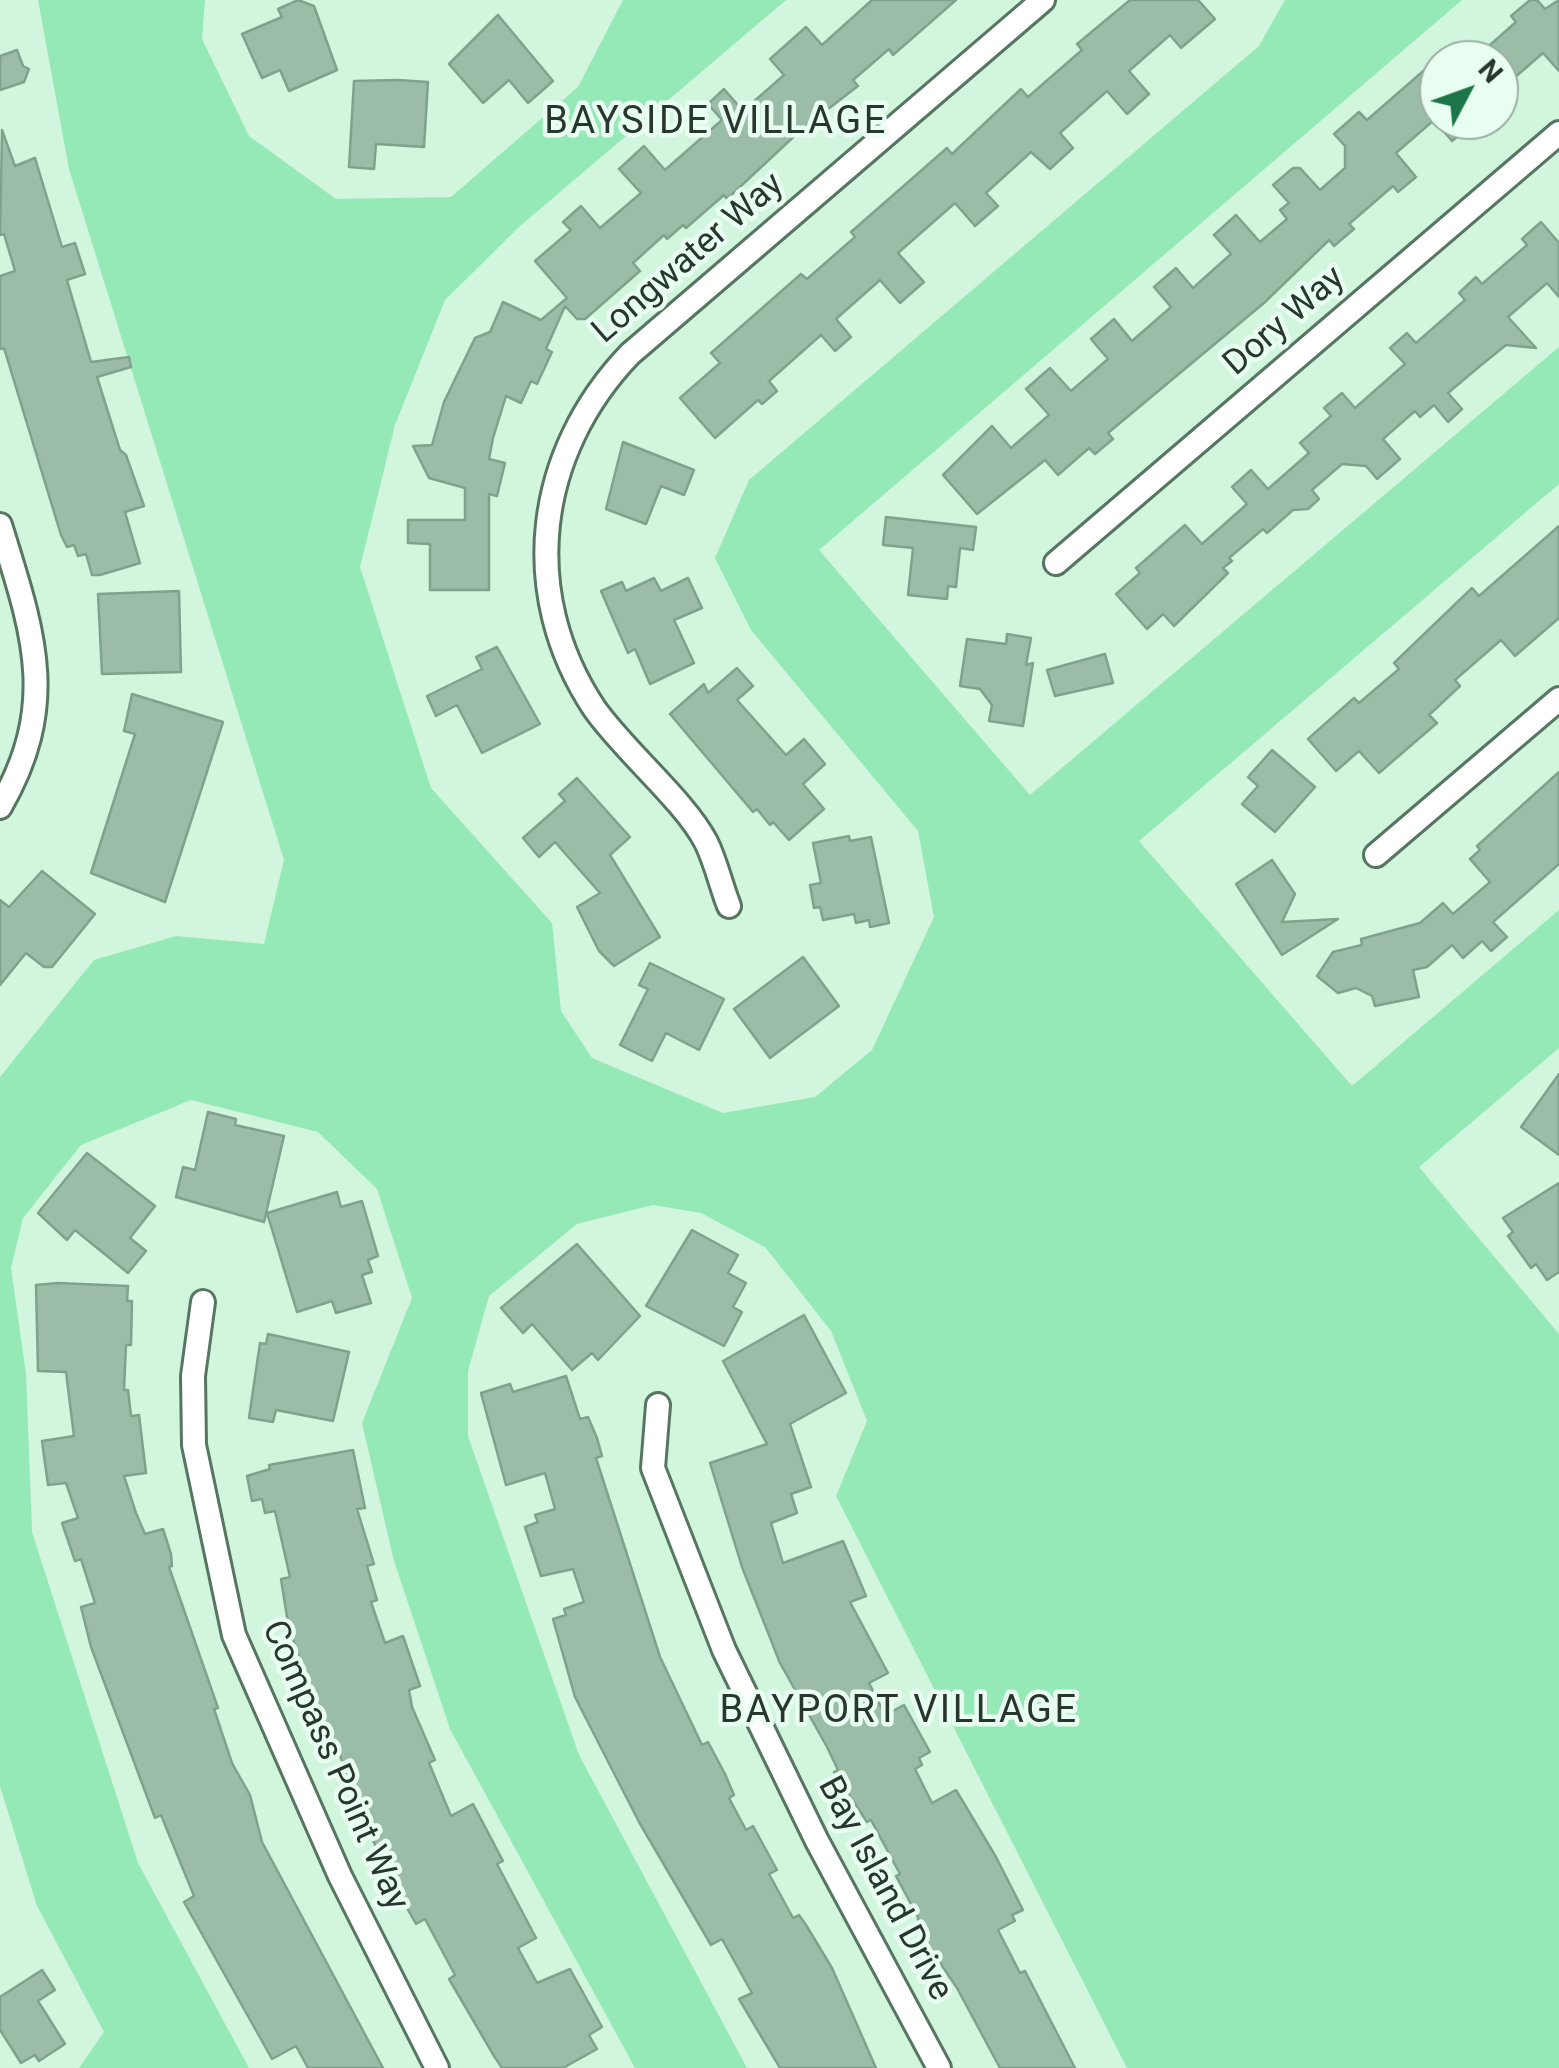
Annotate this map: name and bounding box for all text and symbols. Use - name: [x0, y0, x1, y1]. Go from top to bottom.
- north arrow: [1419, 40, 1519, 140]
- text: N: [1472, 53, 1509, 90]
- district label: BAYSIDE VILLAGE: [544, 100, 888, 146]
- street label: Longwater Way: [585, 165, 793, 353]
- street label: Dory Way: [1216, 258, 1354, 386]
- street label: Compass Point Way: [251, 1615, 417, 1917]
- district label: BAYPORT VILLAGE: [719, 1689, 1079, 1735]
- street label: Bay Island Drive: [807, 1770, 961, 2008]

